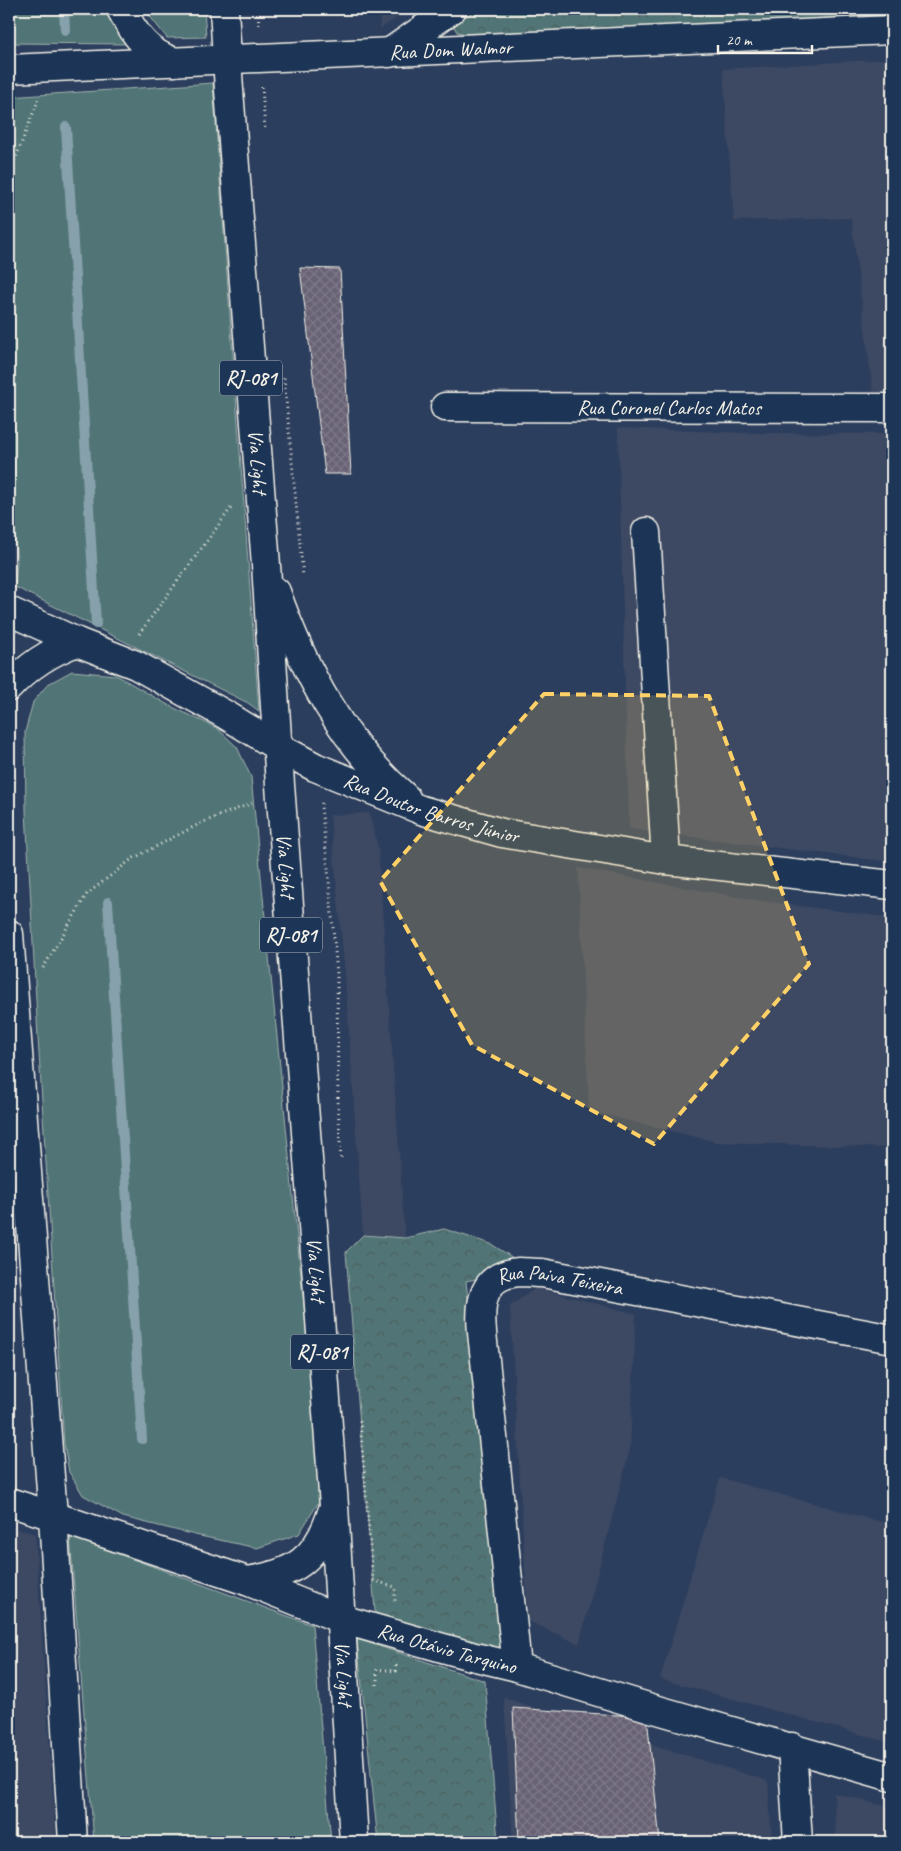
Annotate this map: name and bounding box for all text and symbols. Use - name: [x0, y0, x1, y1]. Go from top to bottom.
- scale bar: [718, 22, 812, 54]
- text: 20 m: [726, 31, 753, 50]
- street label: Rua Dom Walmor: [389, 34, 515, 65]
- road number: RJ-081: [220, 360, 282, 396]
- street label: Rua Coronel Carlos Matos: [577, 394, 763, 421]
- street label: Via Light: [242, 429, 274, 498]
- street label: Rua Doutor Barros Júnior: [340, 767, 522, 849]
- street label: Via Light: [271, 833, 302, 902]
- road number: RJ-081: [260, 918, 322, 952]
- street label: Via Light: [301, 1236, 332, 1306]
- street label: Rua Paiva Teixeira: [491, 1259, 627, 1301]
- road number: RJ-081: [291, 1334, 353, 1370]
- street label: Rua Otávio Tarquino: [375, 1617, 521, 1680]
- street label: Via Light: [329, 1641, 359, 1710]

